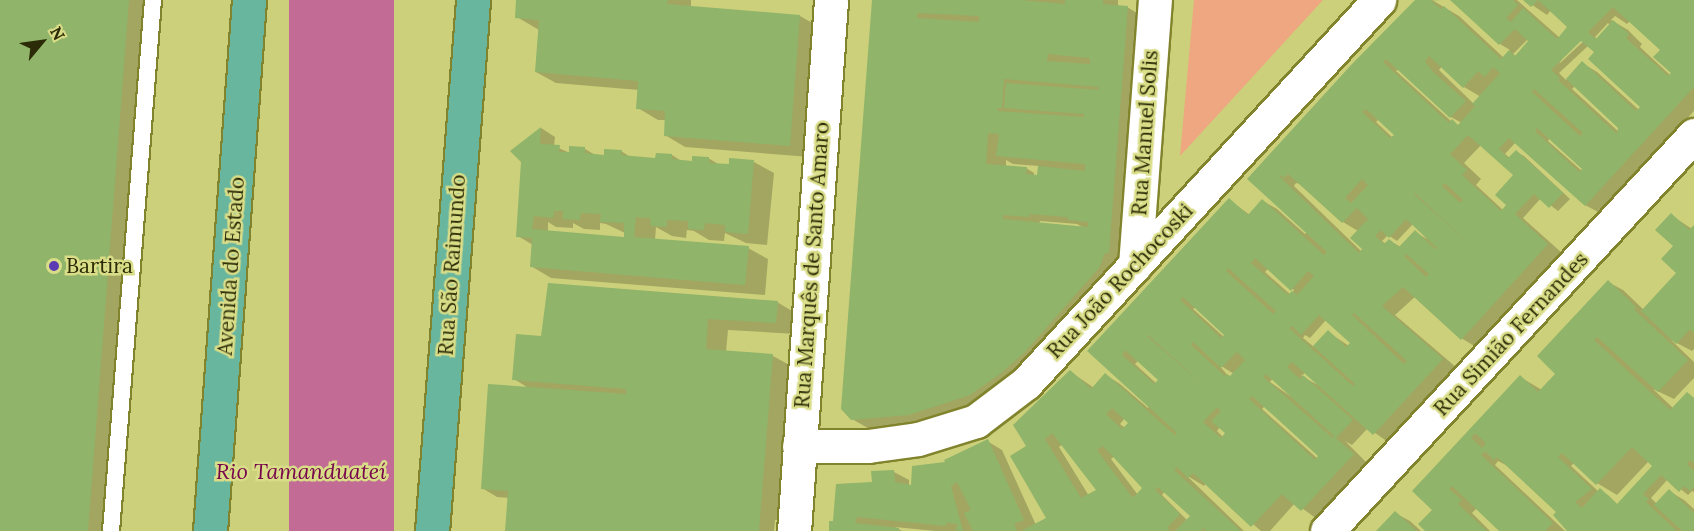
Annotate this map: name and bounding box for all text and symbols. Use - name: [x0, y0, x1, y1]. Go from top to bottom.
- north arrow: [12, 12, 72, 72]
- text: N: [46, 23, 69, 44]
- street label: Rua Manuel Solis: [1127, 50, 1163, 216]
- street label: Rua Marquês de Santo Amaro: [789, 121, 835, 409]
- street label: Rua São Raimundo: [433, 174, 471, 356]
- street label: Avenida do Estado: [212, 176, 250, 356]
- street label: Rua João Rochocoski: [1042, 198, 1198, 364]
- street label: Rua Simião Fernandes: [1429, 247, 1593, 421]
- place label: Bartira: [66, 253, 133, 279]
- marker: Bartira: [47, 259, 61, 273]
- water label: Rio Tamanduateí: [216, 459, 386, 485]

